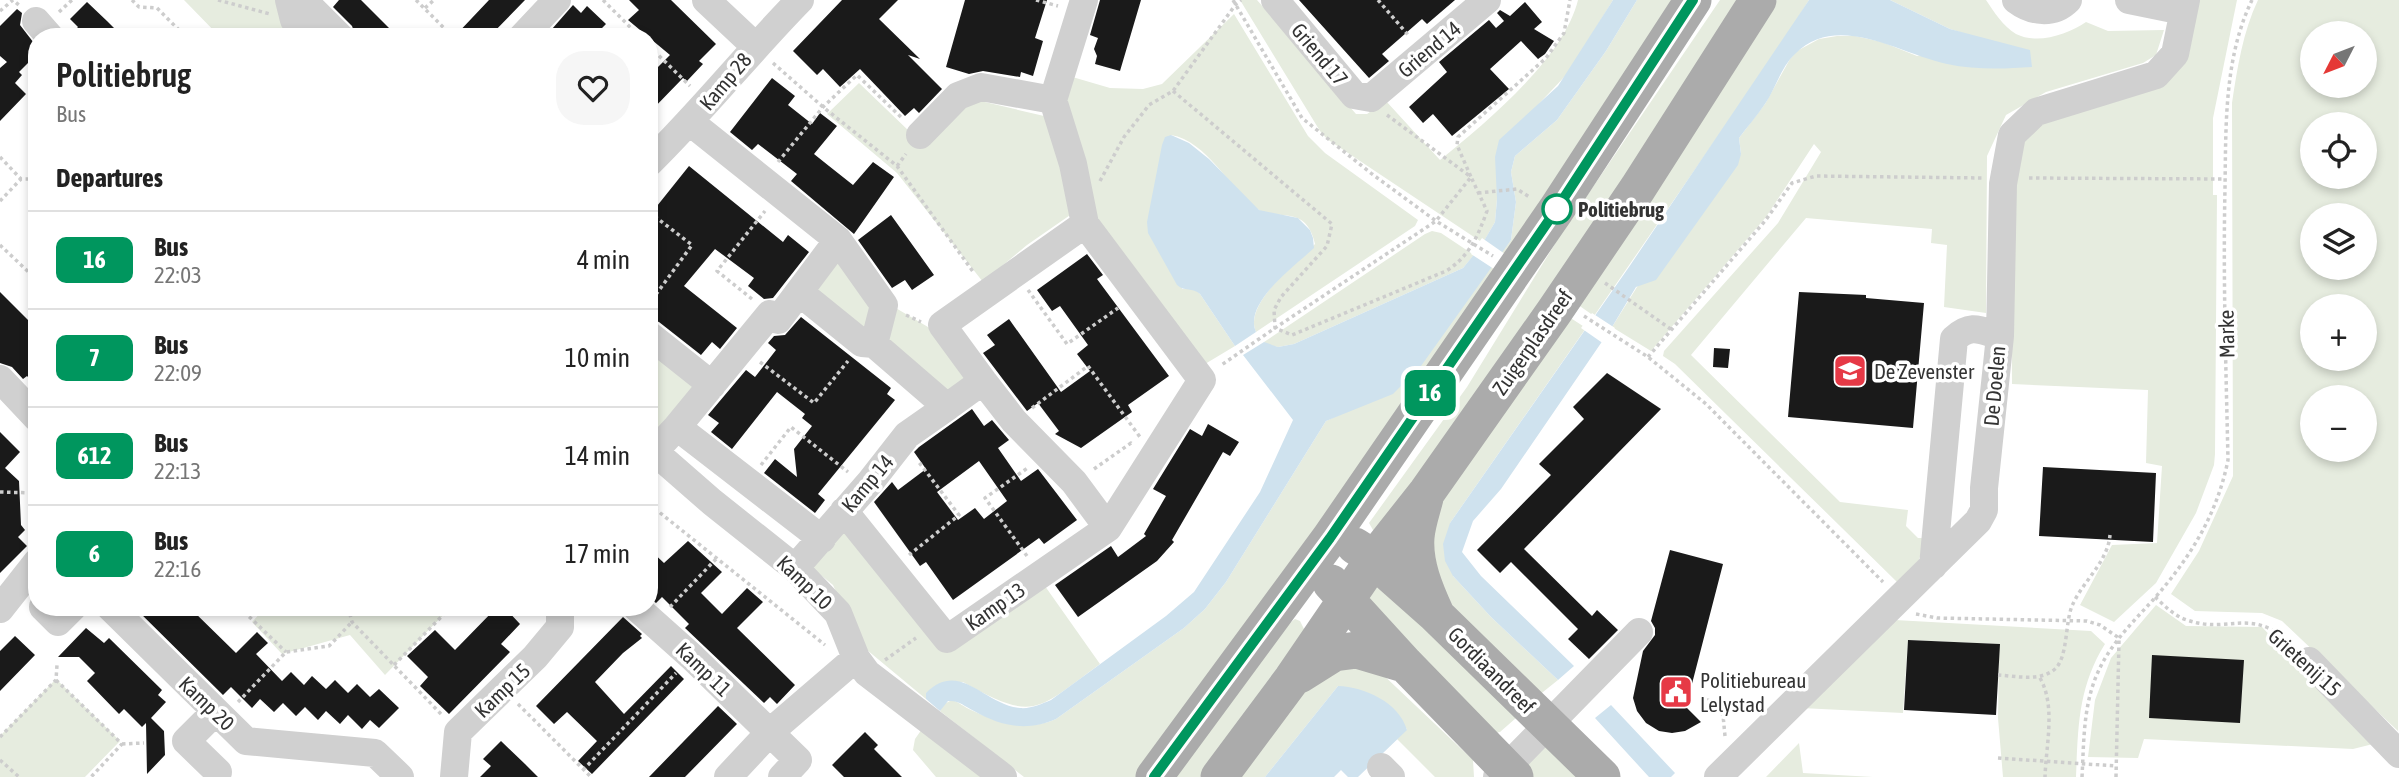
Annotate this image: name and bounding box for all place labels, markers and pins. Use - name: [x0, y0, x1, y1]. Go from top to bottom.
- marker: Politiebrug: [1542, 194, 1572, 224]
- place label: Politiebrug: [1578, 197, 1665, 221]
- school or university icon: De Zevenster: [1831, 352, 1869, 390]
- place label: De Zevenster: [1874, 359, 1975, 383]
- place label: Politiebureau Lelystad: [1700, 668, 1807, 716]
- public building icon: Politiebureau Lelystad: [1657, 673, 1695, 711]

